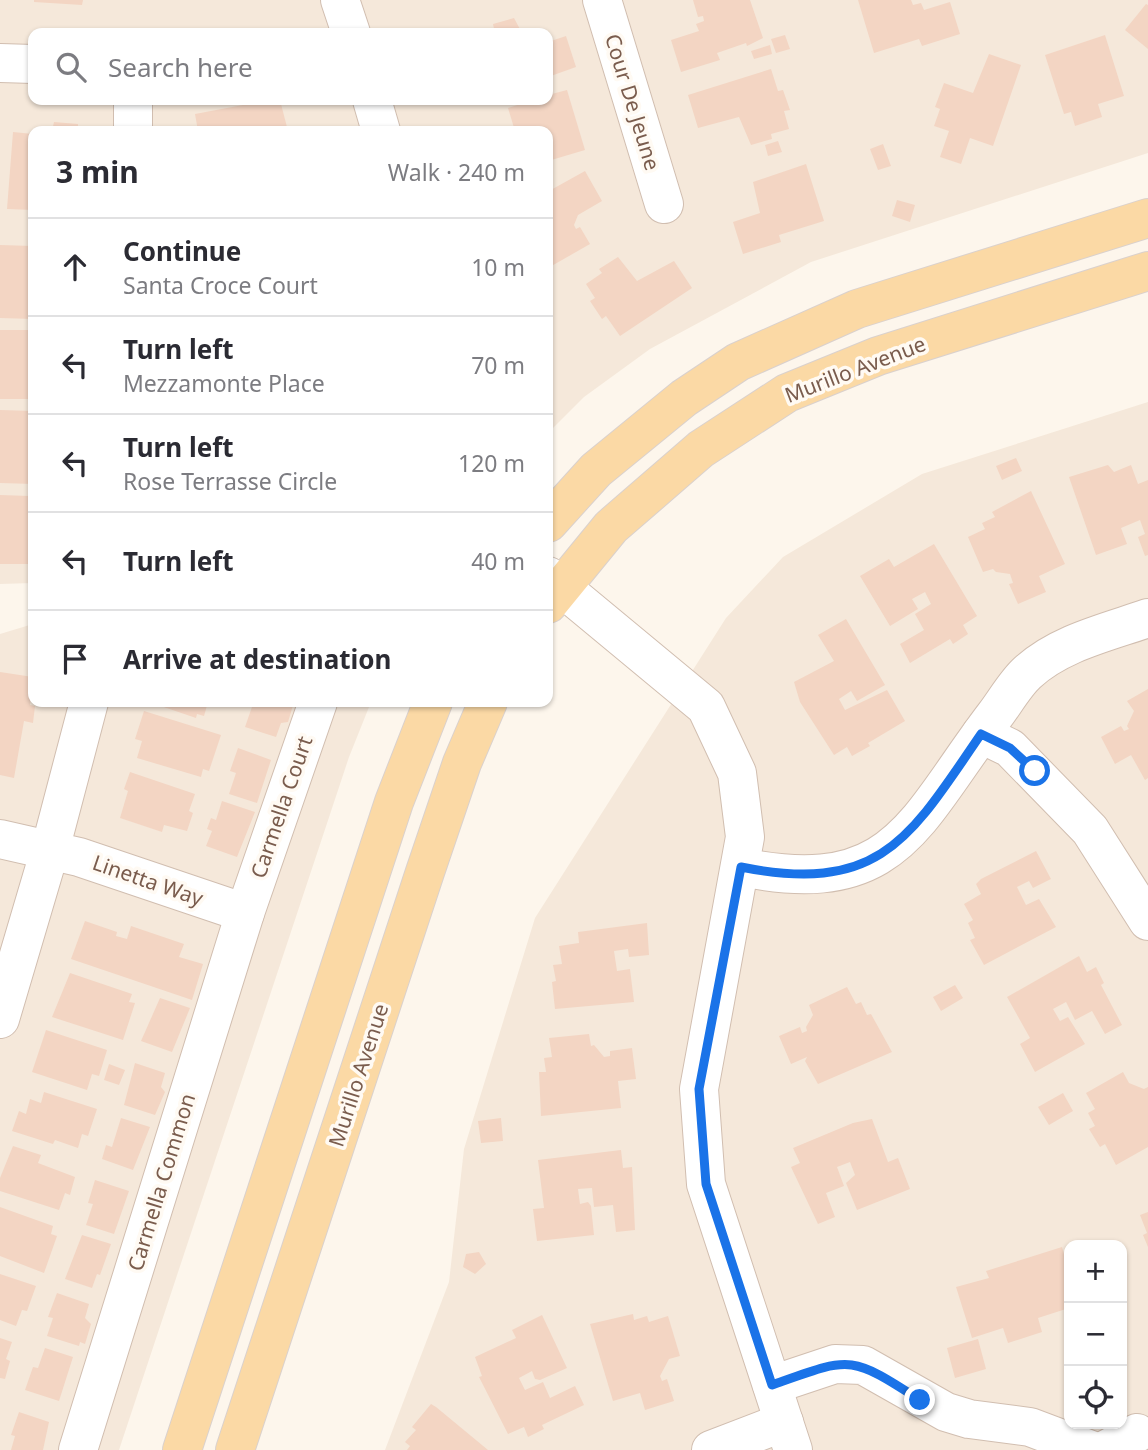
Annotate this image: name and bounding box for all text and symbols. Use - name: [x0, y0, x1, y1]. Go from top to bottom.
- search box: [28, 28, 553, 105]
- street label: Cour De Jeune: [599, 30, 667, 174]
- icon: search: [52, 48, 90, 86]
- text: Search here: [108, 49, 253, 85]
- text: 3 min: [56, 151, 139, 192]
- text: Walk · 240 m: [388, 156, 525, 188]
- text: Continue: [123, 233, 241, 269]
- icon: ahead: [56, 248, 94, 286]
- text: 10 m: [471, 251, 525, 283]
- text: Santa Croce Court: [123, 269, 318, 301]
- street label: Murillo Avenue: [780, 329, 930, 409]
- text: Turn left: [123, 331, 234, 367]
- icon: left: [56, 346, 94, 384]
- text: 70 m: [471, 349, 525, 381]
- text: Mezzamonte Place: [123, 367, 325, 399]
- text: Turn left: [123, 429, 234, 465]
- icon: left: [56, 444, 94, 482]
- text: 120 m: [458, 447, 525, 479]
- text: Rose Terrasse Circle: [123, 465, 337, 497]
- icon: left: [56, 542, 94, 580]
- text: Turn left: [123, 543, 234, 579]
- text: 40 m: [471, 545, 525, 577]
- icon: arrive: [56, 640, 94, 678]
- text: Arrive at destination: [123, 641, 392, 677]
- street label: Carmella Court: [244, 732, 319, 882]
- route start: [1019, 755, 1050, 786]
- street label: Linetta Way: [89, 848, 207, 912]
- street label: Murillo Avenue: [322, 1000, 394, 1150]
- street label: Carmella Common: [121, 1090, 201, 1274]
- map controls: [1064, 1240, 1127, 1429]
- button: +: [1064, 1240, 1127, 1303]
- button: −: [1064, 1303, 1127, 1366]
- button: locate: [1064, 1366, 1127, 1429]
- route end: [904, 1384, 935, 1415]

